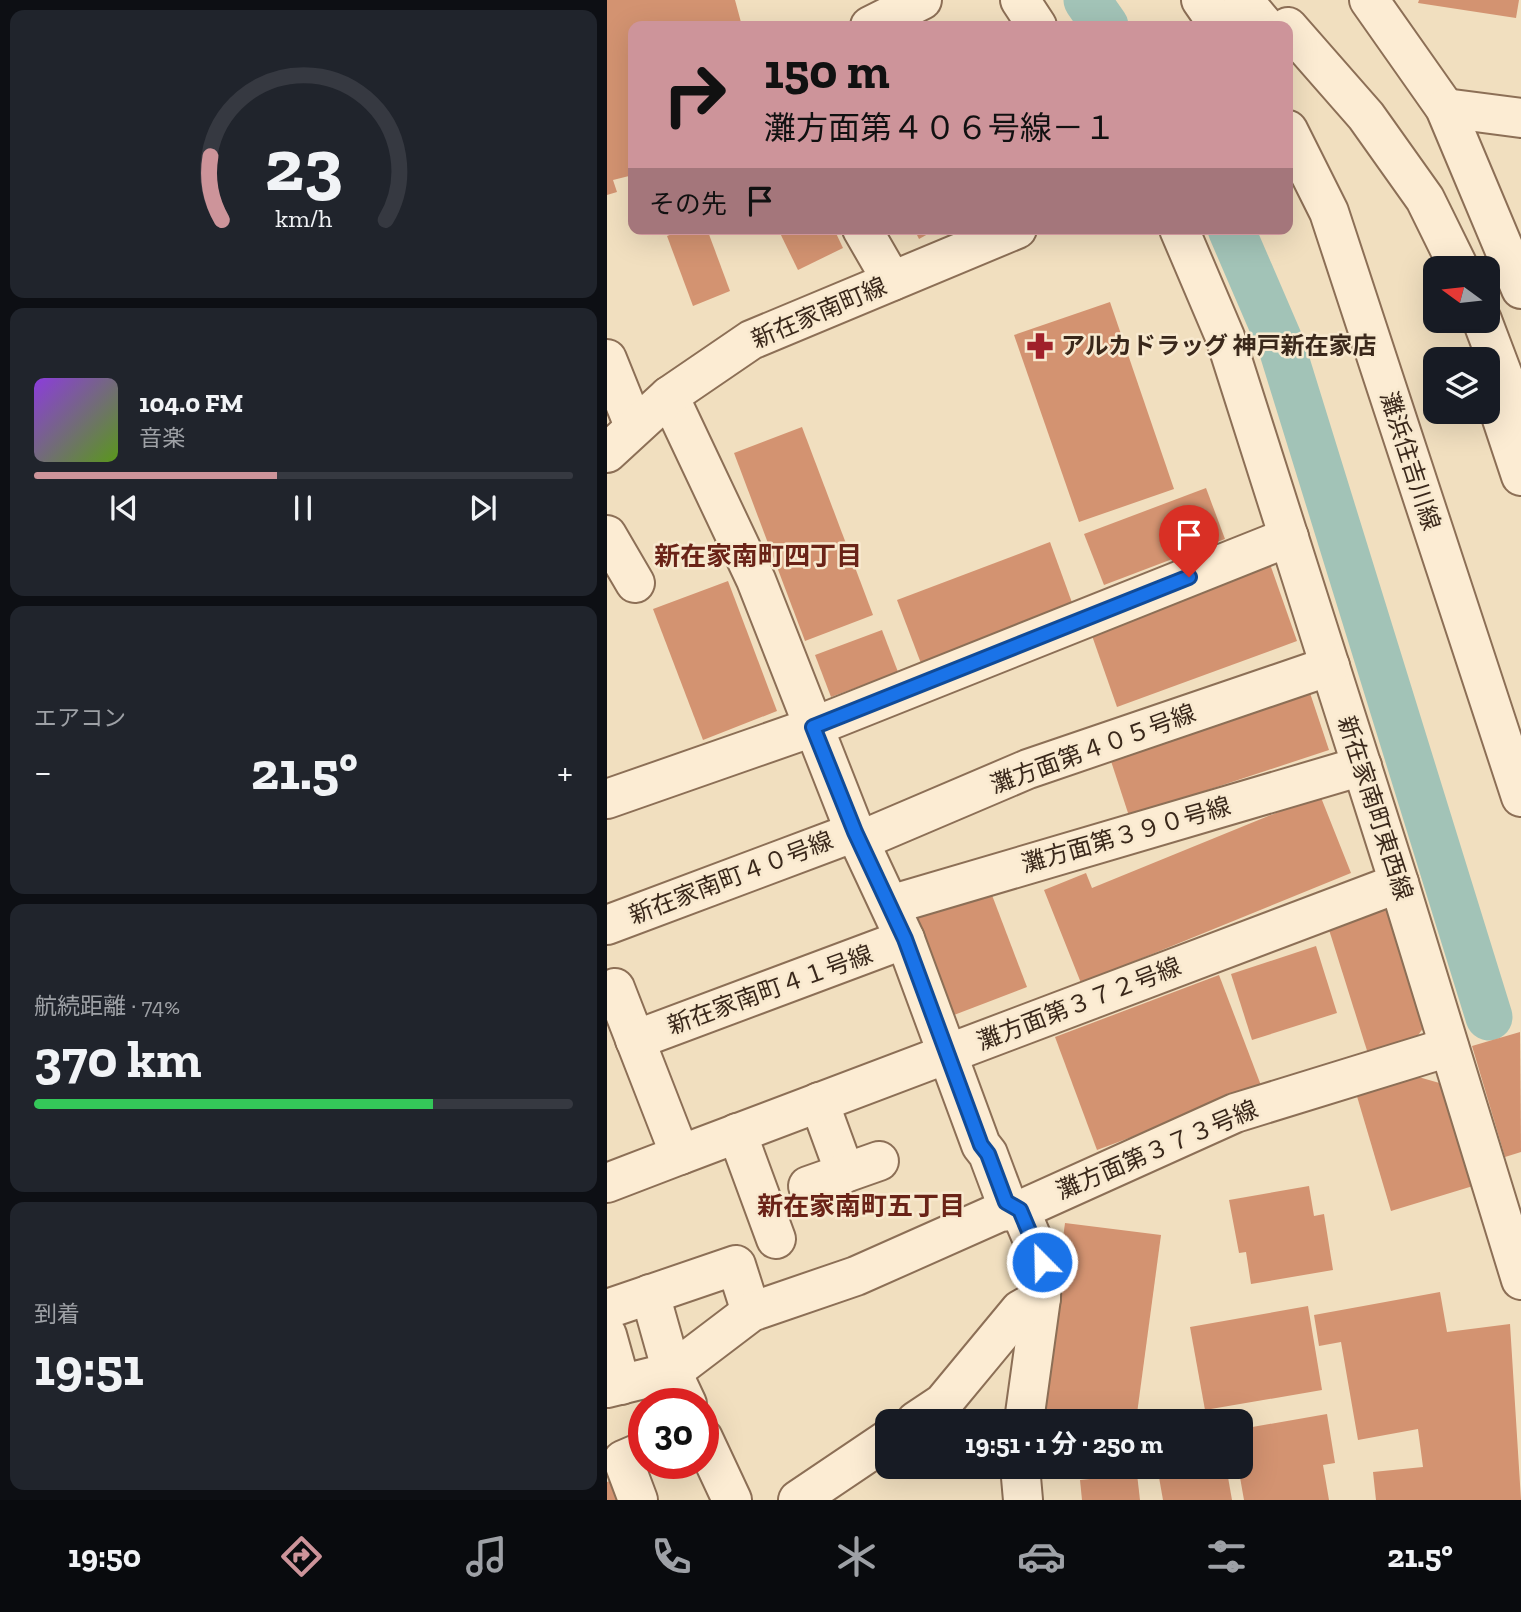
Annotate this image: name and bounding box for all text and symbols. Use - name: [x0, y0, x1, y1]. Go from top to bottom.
- text: 150 m: [764, 42, 890, 101]
- icon: right: [649, 49, 740, 140]
- text: 灘方面第４０６号線－１: [764, 109, 1116, 147]
- text: 23: [265, 121, 342, 209]
- icon: arrive: [741, 182, 779, 220]
- text: その先: [649, 188, 727, 220]
- text: km/h: [275, 203, 332, 233]
- north arrow: [1423, 256, 1499, 332]
- map controls: [1423, 256, 1500, 424]
- street label: 新在家南町線: [747, 271, 891, 354]
- pharmacy icon: アルカドラッグ 神戸新在家店: [1025, 331, 1055, 361]
- place label: アルカドラッグ 神戸新在家店: [1061, 331, 1377, 360]
- button: layers: [1423, 347, 1500, 424]
- text: 104.0 FM: [139, 387, 243, 419]
- street label: 灘浜住吉川線: [1374, 388, 1447, 534]
- text: 音楽: [139, 424, 185, 452]
- icon: previous: [105, 489, 143, 527]
- icon: pause: [284, 489, 322, 527]
- icon: next: [464, 489, 502, 527]
- pin: [1159, 505, 1219, 577]
- icon: arrive: [1170, 516, 1208, 554]
- district label: 新在家南町四丁目: [654, 540, 862, 572]
- street label: 灘方面第４０５号線: [986, 698, 1199, 799]
- text: エアコン: [34, 704, 126, 732]
- street label: 新在家南町東西線: [1332, 712, 1419, 904]
- text: 21.5°: [251, 740, 358, 802]
- text: −: [34, 749, 52, 795]
- text: +: [557, 749, 573, 795]
- street label: 灘方面第３９０号線: [1018, 791, 1234, 878]
- street label: 新在家南町４０号線: [625, 825, 837, 930]
- street label: 新在家南町４１号線: [663, 939, 876, 1040]
- street label: 灘方面第３７２号線: [973, 951, 1185, 1056]
- text: 航続距離 · 74%: [34, 992, 180, 1020]
- text: 370 km: [34, 1028, 201, 1090]
- street label: 灘方面第３７３号線: [1052, 1094, 1262, 1205]
- district label: 新在家南町五丁目: [757, 1190, 965, 1222]
- position arrow: [1005, 1225, 1079, 1299]
- text: 到着: [34, 1300, 80, 1328]
- text: 19:51: [34, 1336, 144, 1398]
- speed limit sign: 30: [628, 1388, 719, 1479]
- text: 19:51 · 1 分 · 250 m: [965, 1428, 1163, 1460]
- icon: directions: [277, 1532, 326, 1581]
- icon: music: [462, 1532, 511, 1581]
- icon: phone: [647, 1532, 696, 1581]
- icon: climate: [832, 1532, 881, 1581]
- icon: car: [1017, 1532, 1066, 1581]
- icon: filters: [1202, 1532, 1251, 1581]
- text: 19:50: [68, 1537, 141, 1575]
- text: 21.5°: [1387, 1537, 1453, 1575]

